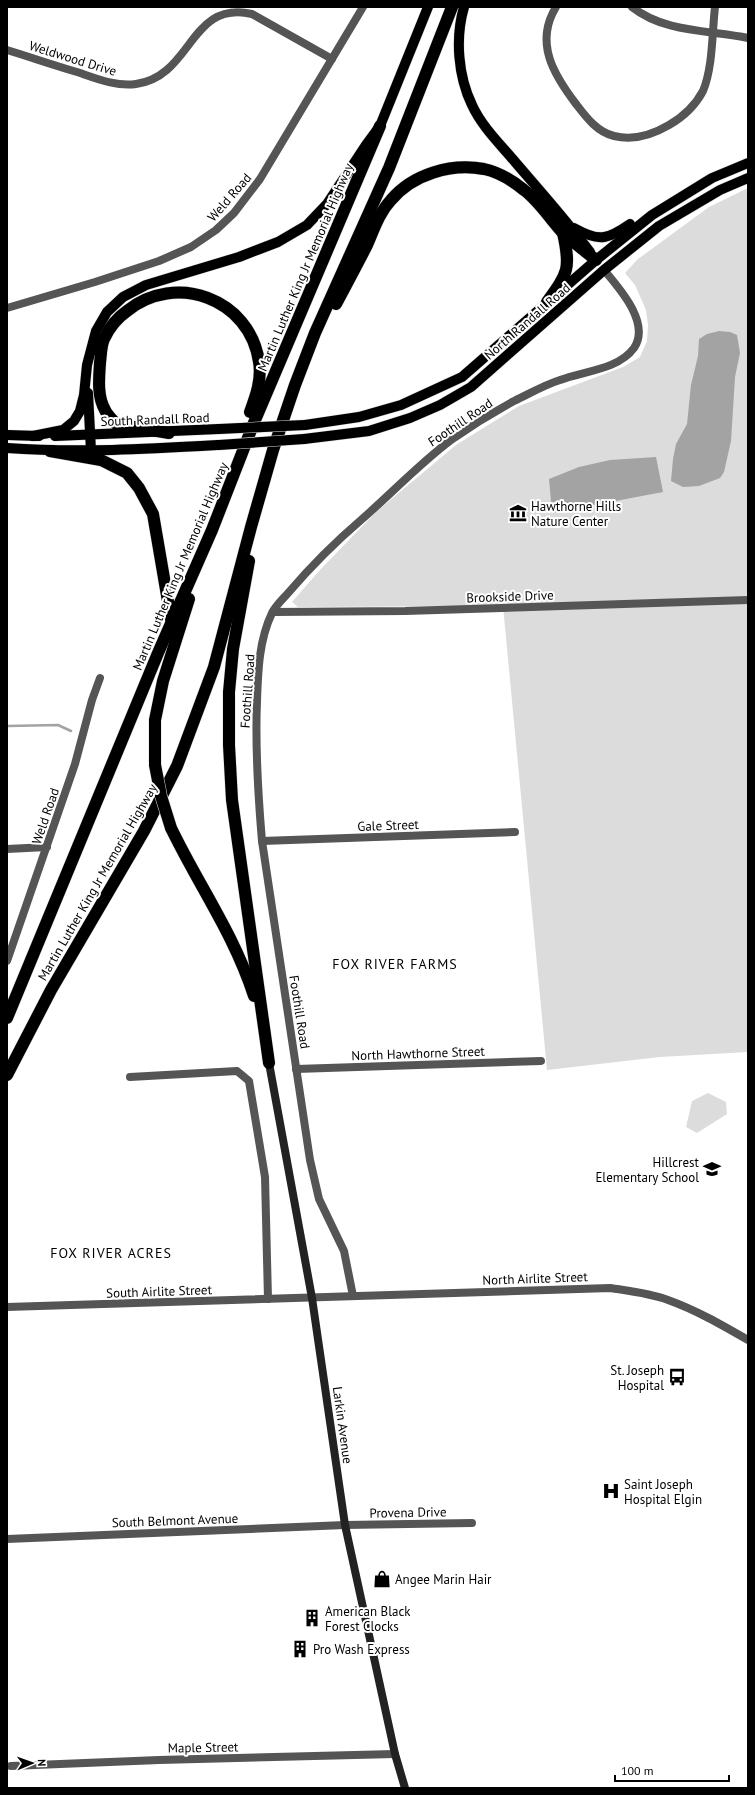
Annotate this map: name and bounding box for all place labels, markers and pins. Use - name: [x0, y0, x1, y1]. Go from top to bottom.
- place label: Hawthorne Hills Nature Center: [531, 498, 621, 530]
- museum icon: Hawthorne Hills Nature Center: [508, 503, 528, 523]
- place label: Hillcrest Elementary School: [595, 1154, 700, 1186]
- school or university icon: Hillcrest Elementary School: [702, 1159, 722, 1179]
- place label: St. Joseph Hospital: [610, 1362, 664, 1394]
- bus stop icon: St. Joseph Hospital: [667, 1367, 687, 1387]
- place label: Saint Joseph Hospital Elgin: [624, 1476, 702, 1508]
- hospital icon: Saint Joseph Hospital Elgin: [601, 1481, 621, 1501]
- shop icon: Angee Marin Hair: [372, 1569, 392, 1589]
- place label: Angee Marin Hair: [395, 1571, 492, 1588]
- place label: American Black Forest Clocks: [325, 1603, 411, 1635]
- building icon: American Black Forest Clocks: [302, 1608, 322, 1628]
- building icon: Pro Wash Express: [290, 1639, 310, 1659]
- place label: Pro Wash Express: [313, 1641, 410, 1658]

